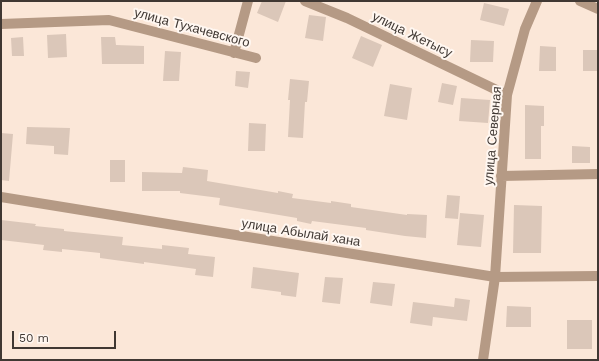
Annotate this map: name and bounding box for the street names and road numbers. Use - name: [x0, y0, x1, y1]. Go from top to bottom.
- street label: улица Тухачевского: [132, 5, 252, 51]
- street label: улица Жетысу: [369, 9, 455, 61]
- street label: улица Северная: [481, 86, 505, 186]
- street label: улица Абылай хана: [240, 216, 362, 250]

